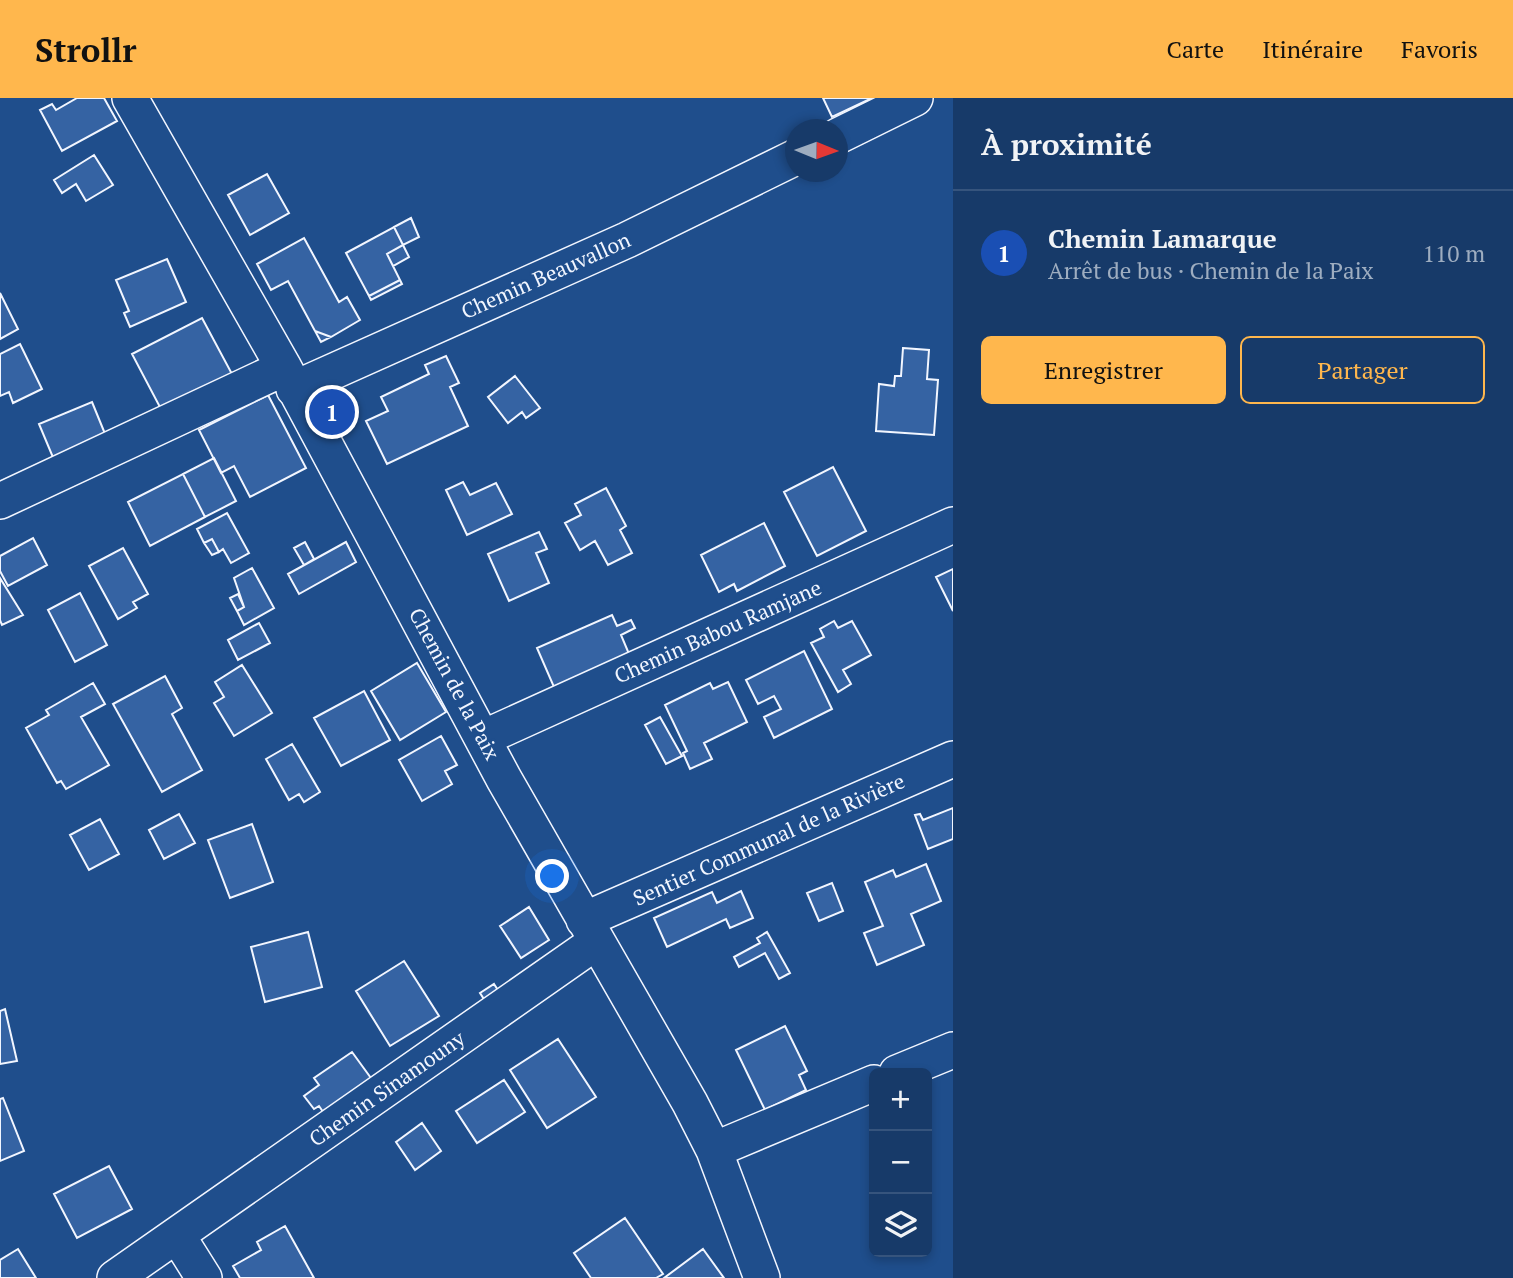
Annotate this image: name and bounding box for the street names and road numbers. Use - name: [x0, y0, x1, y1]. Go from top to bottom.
- street label: Chemin Beauvallon: [457, 225, 635, 325]
- street label: Chemin Babou Ramjane: [610, 573, 826, 689]
- street label: Chemin de la Paix: [403, 603, 507, 764]
- street label: Sentier Communal de la Rivière: [628, 766, 909, 912]
- street label: Chemin Sinamouny: [303, 1024, 470, 1152]

